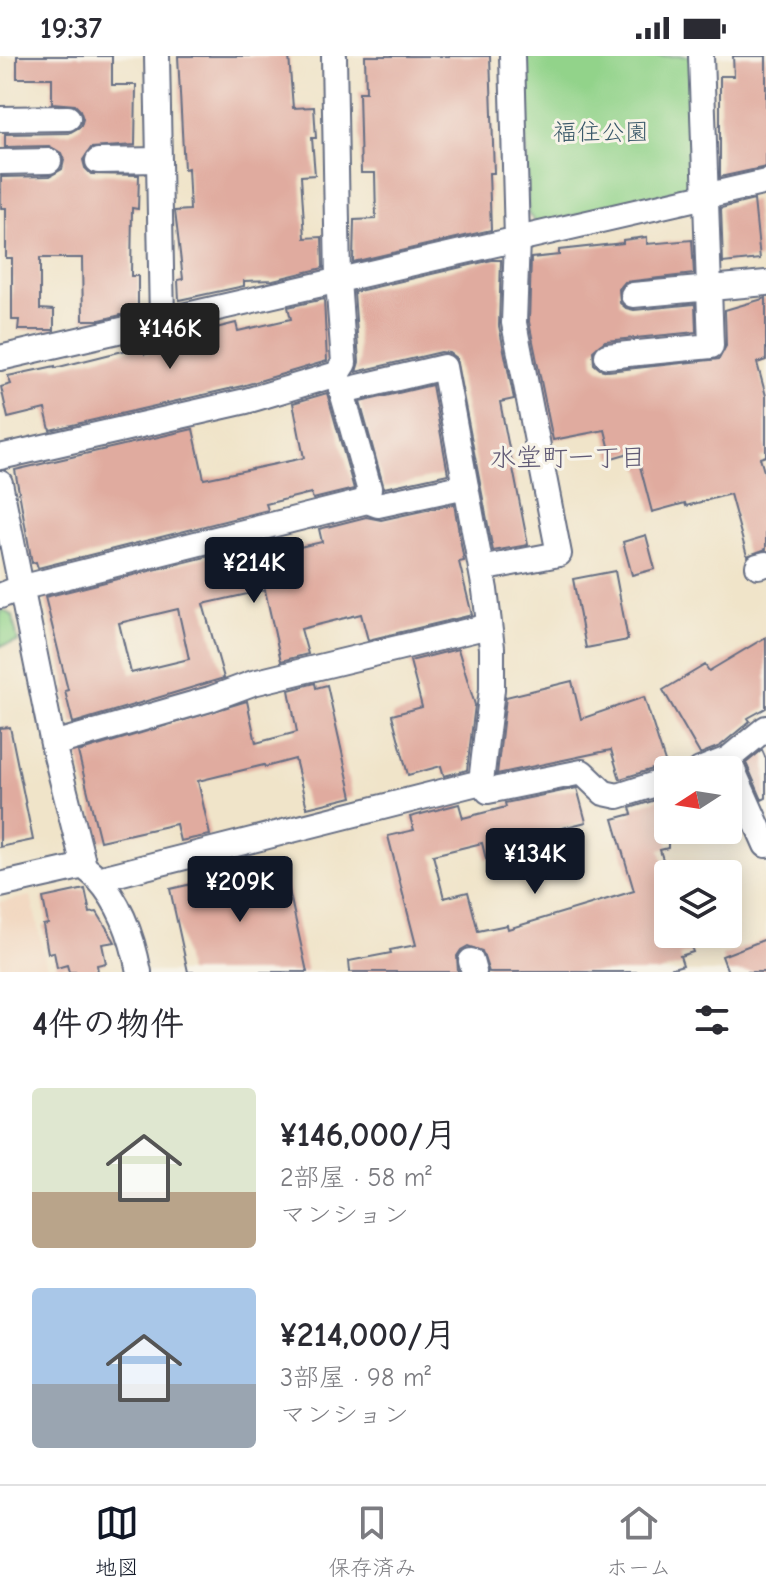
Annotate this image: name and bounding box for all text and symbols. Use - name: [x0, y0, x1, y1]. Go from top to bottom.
- text: 19:37: [40, 11, 102, 46]
- park label: 福住公園: [553, 118, 649, 146]
- pin: ¥146K: [114, 303, 226, 371]
- text: ¥146K: [138, 314, 202, 344]
- district label: 水堂町一丁目: [490, 443, 646, 473]
- pin: ¥214K: [198, 537, 310, 605]
- text: ¥214K: [223, 548, 285, 578]
- north arrow: [654, 756, 742, 844]
- map controls: [654, 756, 742, 948]
- pin: ¥134K: [479, 828, 591, 896]
- text: ¥134K: [504, 839, 566, 869]
- pin: ¥209K: [184, 856, 296, 924]
- button: layers: [654, 860, 742, 948]
- text: ¥209K: [206, 867, 274, 897]
- icon: filters: [690, 998, 734, 1042]
- text: 4件の物件: [32, 1004, 184, 1044]
- text: ¥146,000/月: [280, 1115, 457, 1155]
- icon: home: [96, 1120, 192, 1216]
- text: 2部屋 · 58 m²: [280, 1163, 432, 1193]
- text: マンション: [280, 1200, 409, 1230]
- text: ¥214,000/月: [280, 1315, 456, 1355]
- icon: home: [96, 1320, 192, 1416]
- text: 3部屋 · 98 m²: [280, 1363, 431, 1393]
- text: マンション: [280, 1400, 409, 1430]
- tab: 地図: [95, 1501, 139, 1581]
- tab: 保存済み: [328, 1501, 416, 1581]
- tab: ホーム: [606, 1501, 671, 1581]

